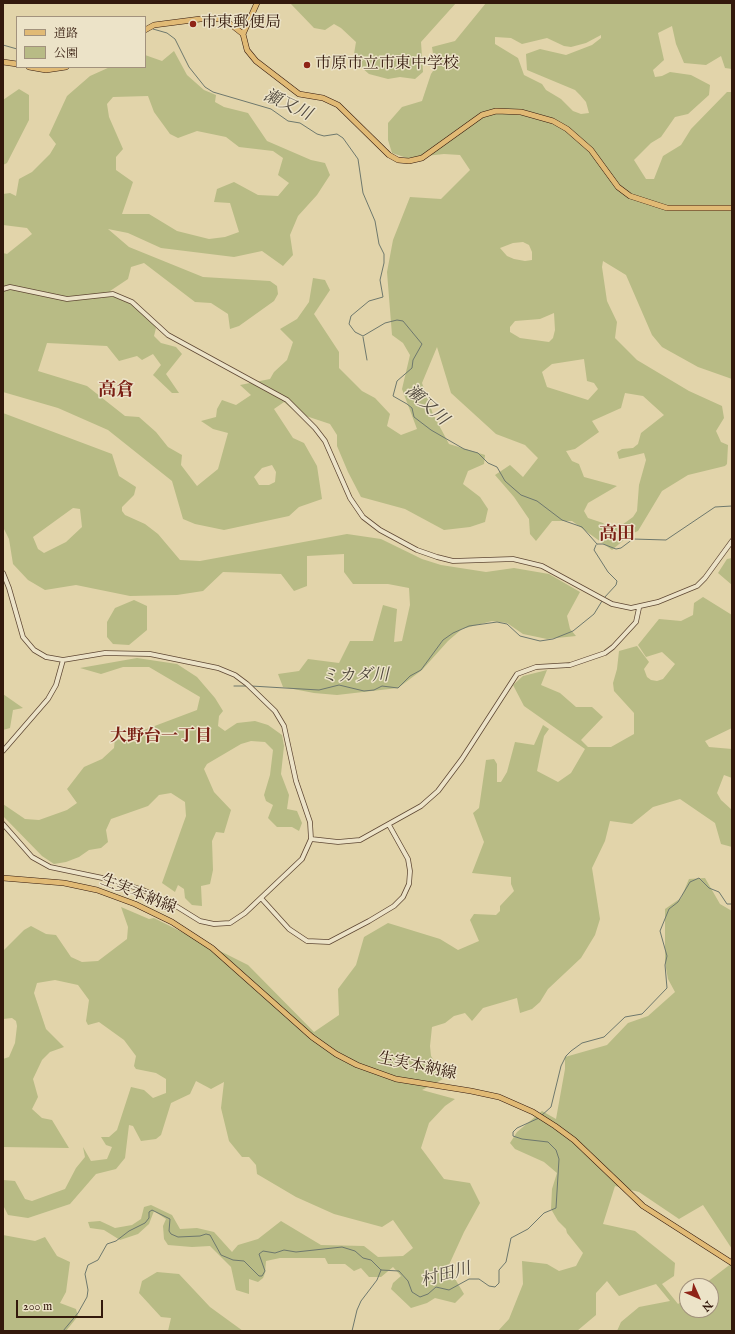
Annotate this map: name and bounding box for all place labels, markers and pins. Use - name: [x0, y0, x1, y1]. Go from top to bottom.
- place label: 市東郵便局: [201, 14, 281, 34]
- marker: 市東郵便局: [188, 19, 198, 29]
- place label: 市原市立市東中学校: [315, 55, 459, 75]
- marker: 市原市立市東中学校: [302, 60, 312, 70]

